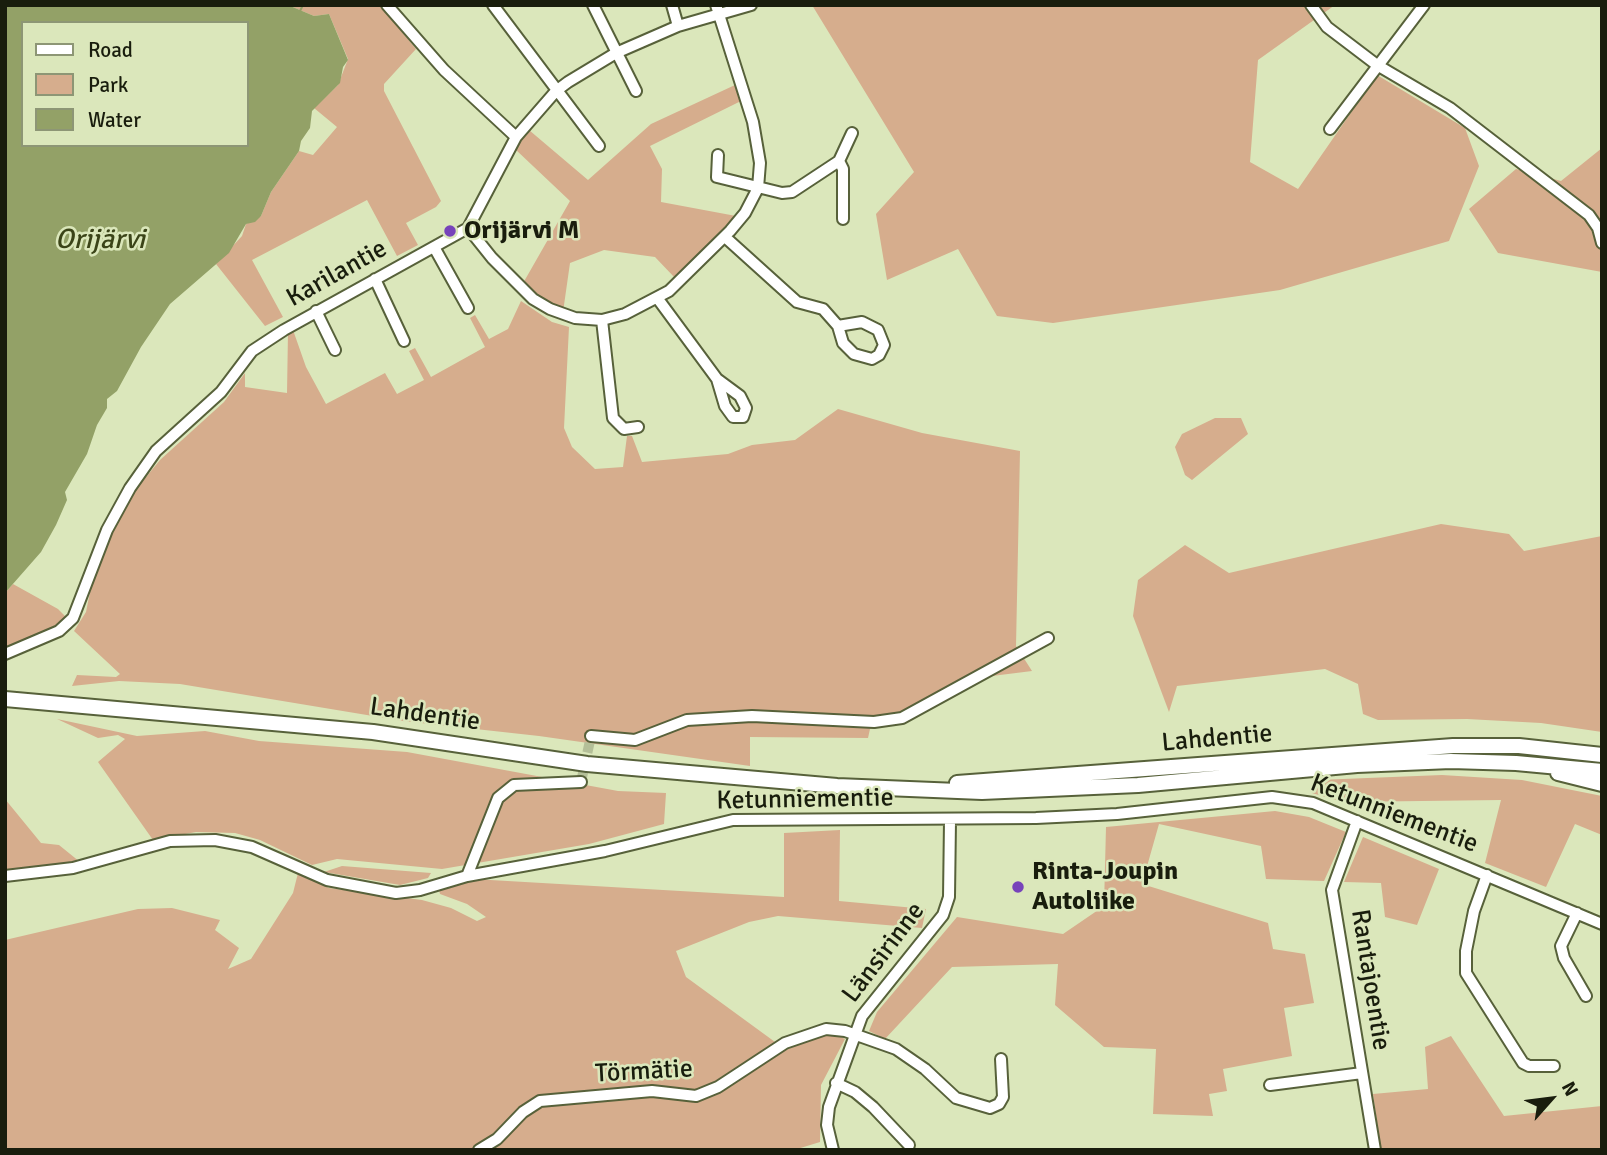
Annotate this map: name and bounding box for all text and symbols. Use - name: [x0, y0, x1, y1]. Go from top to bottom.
- legend: [21, 21, 248, 147]
- text: Road: [88, 37, 133, 63]
- text: Park: [88, 72, 128, 98]
- text: Water: [88, 107, 141, 133]
- place label: Orijärvi M: [464, 215, 579, 247]
- marker: Orijärvi M: [442, 223, 458, 239]
- water label: Orijärvi: [55, 224, 145, 258]
- street label: Karilantie: [281, 234, 393, 314]
- street label: Lahdentie: [368, 692, 482, 738]
- street label: Lahdentie: [1160, 719, 1274, 759]
- street label: Ketunniementie: [1306, 768, 1482, 860]
- street label: Ketunniementie: [716, 783, 894, 817]
- place label: Rinta-Joupin Autoliike: [1032, 856, 1178, 917]
- marker: Rinta-Joupin Autoliike: [1010, 879, 1026, 895]
- street label: Länsirinne: [836, 897, 932, 1009]
- street label: Rantajoentie: [1343, 907, 1397, 1053]
- street label: Törmätie: [594, 1054, 694, 1090]
- north arrow: [1516, 1064, 1586, 1134]
- text: N: [1556, 1078, 1583, 1101]

